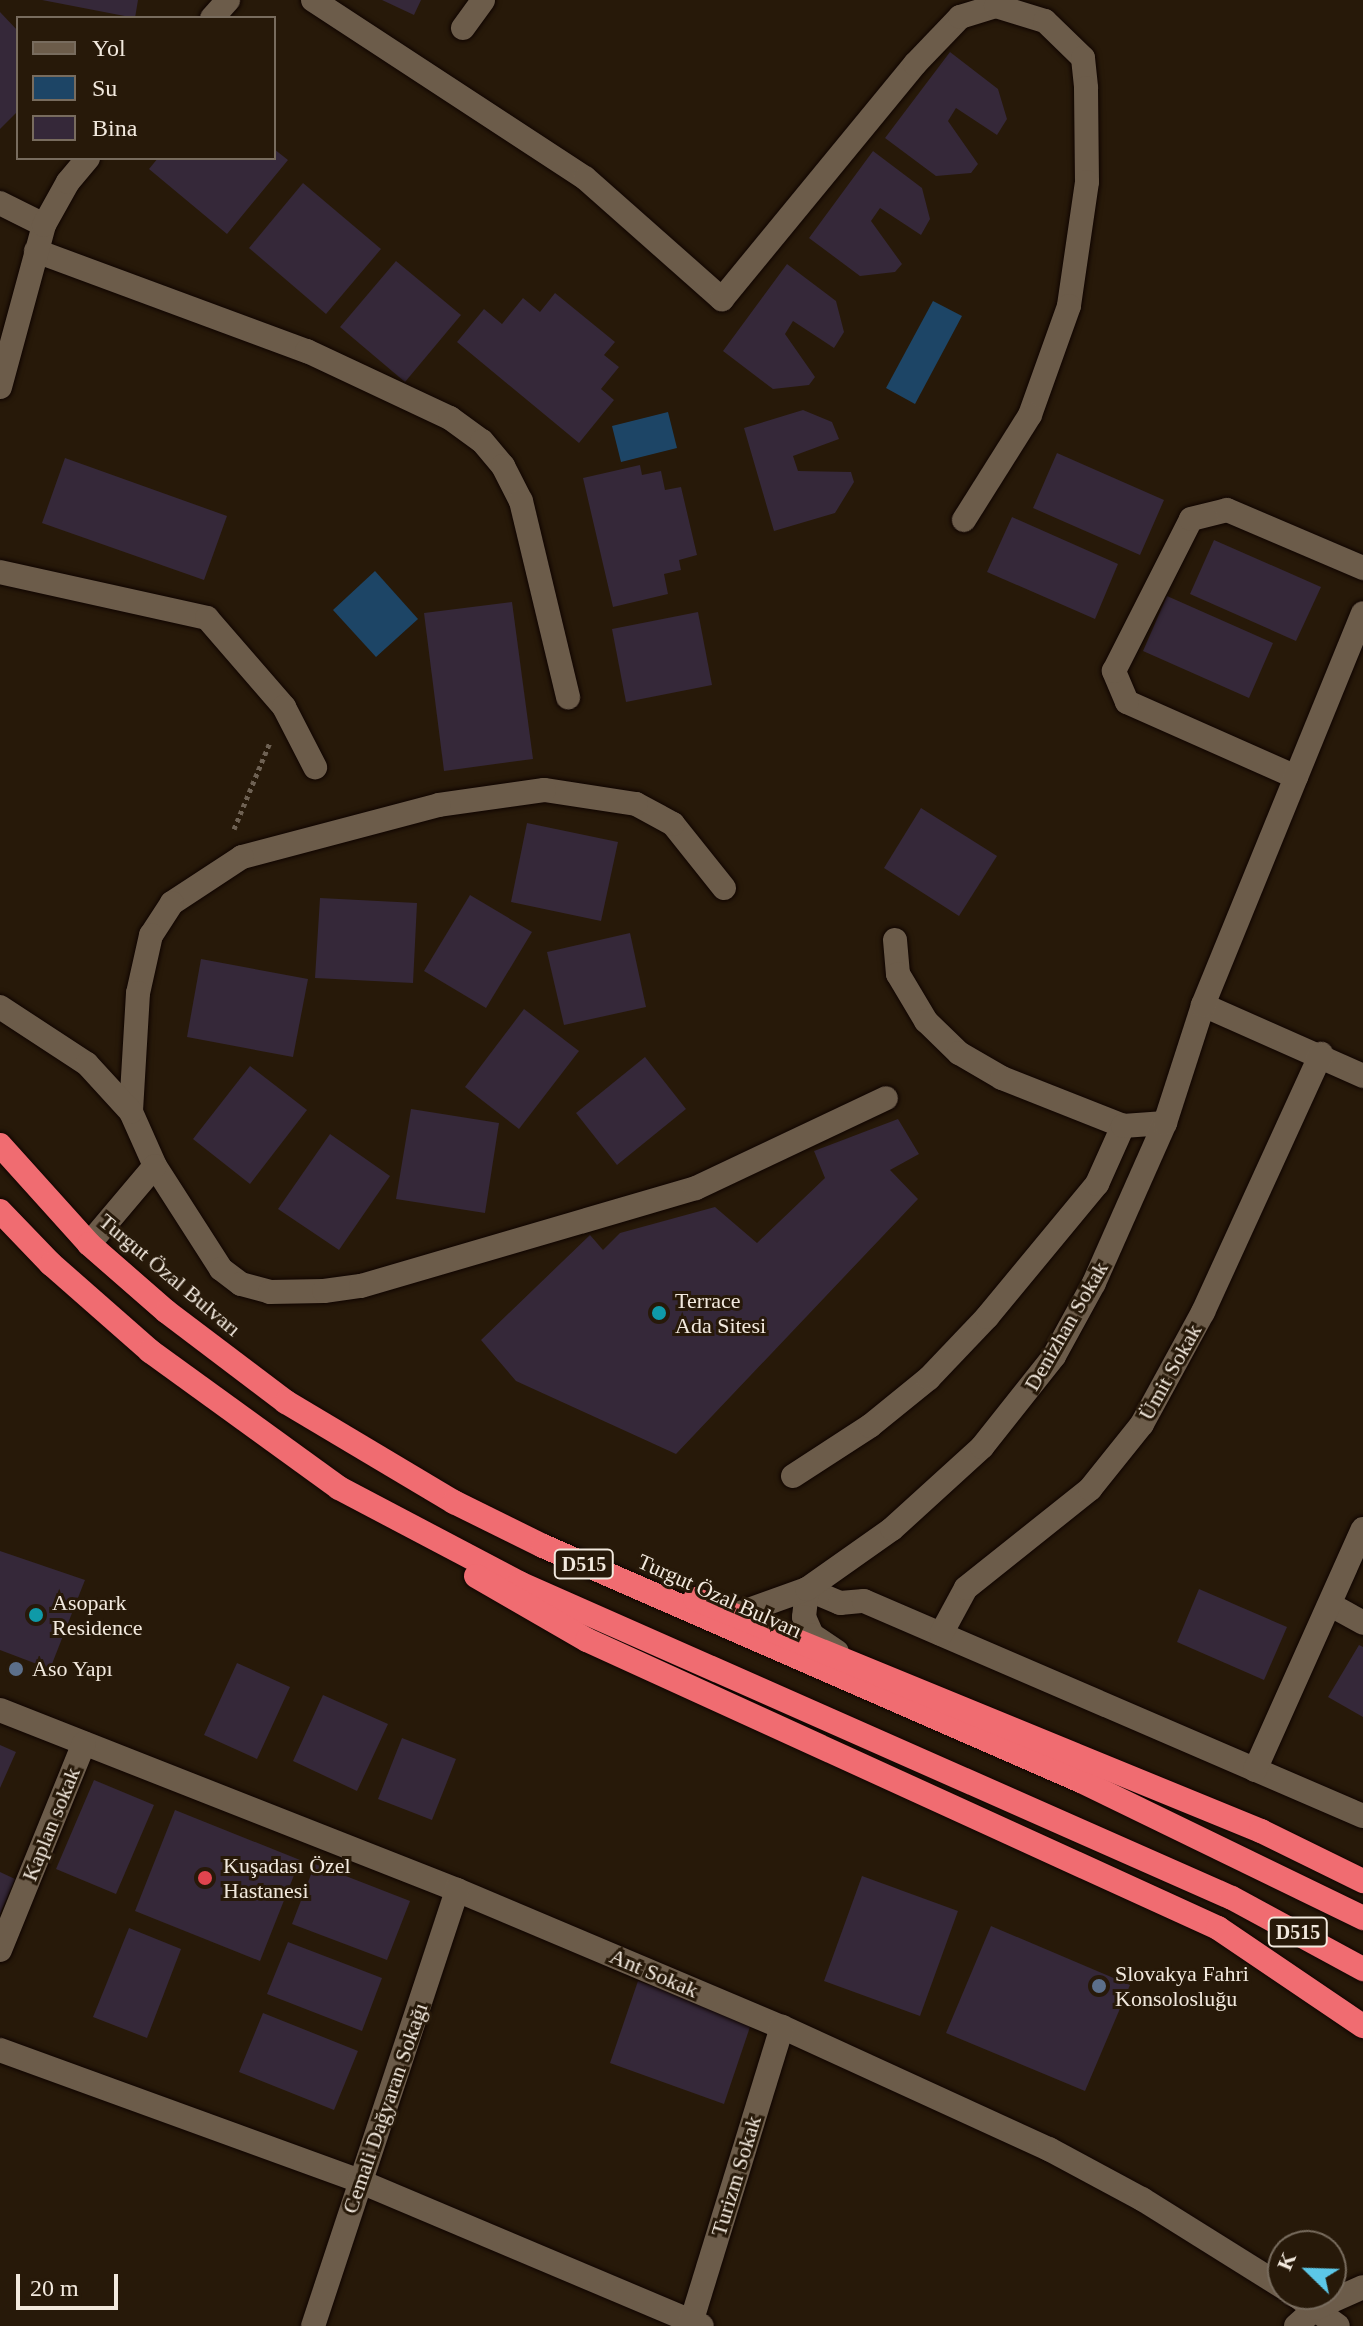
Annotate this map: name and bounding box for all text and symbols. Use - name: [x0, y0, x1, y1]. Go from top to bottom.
- legend: [16, 16, 276, 160]
- text: Yol: [92, 35, 126, 61]
- text: Su: [92, 75, 117, 101]
- text: Bina: [92, 115, 137, 141]
- street label: Turgut Özal Bulvarı: [94, 1208, 246, 1342]
- street label: Denizhan Sokak: [1018, 1257, 1114, 1395]
- place label: Terrace Ada Sitesi: [675, 1287, 766, 1338]
- marker: Terrace Ada Sitesi: [650, 1304, 668, 1322]
- street label: Ümit Sokak: [1133, 1319, 1207, 1425]
- road number: D515: [552, 1548, 616, 1580]
- street label: Turgut Özal Bulvarı: [634, 1548, 806, 1644]
- place label: Asopark Residence: [52, 1589, 142, 1640]
- marker: Asopark Residence: [27, 1606, 45, 1624]
- place label: Aso Yapı: [32, 1656, 114, 1682]
- marker: Aso Yapı: [7, 1660, 25, 1678]
- street label: Kaplan sokak: [16, 1763, 86, 1885]
- place label: Kuşadası Özel Hastanesi: [223, 1852, 351, 1904]
- marker: Kuşadası Özel Hastanesi: [194, 1867, 216, 1889]
- road number: D515: [1266, 1916, 1330, 1948]
- street label: Ant Sokak: [606, 1943, 702, 2003]
- place label: Slovakya Fahri Konsolosluğu: [1115, 1960, 1249, 2012]
- marker: Slovakya Fahri Konsolosluğu: [1090, 1977, 1108, 1995]
- street label: Cemali Dağyaran Sokağı: [337, 1999, 433, 2217]
- street label: Turizm Sokak: [705, 2113, 767, 2239]
- north arrow: [1267, 2230, 1347, 2310]
- text: K: [1271, 2248, 1301, 2274]
- scale bar: [20, 2258, 122, 2308]
- text: 20 m: [30, 2275, 79, 2301]

